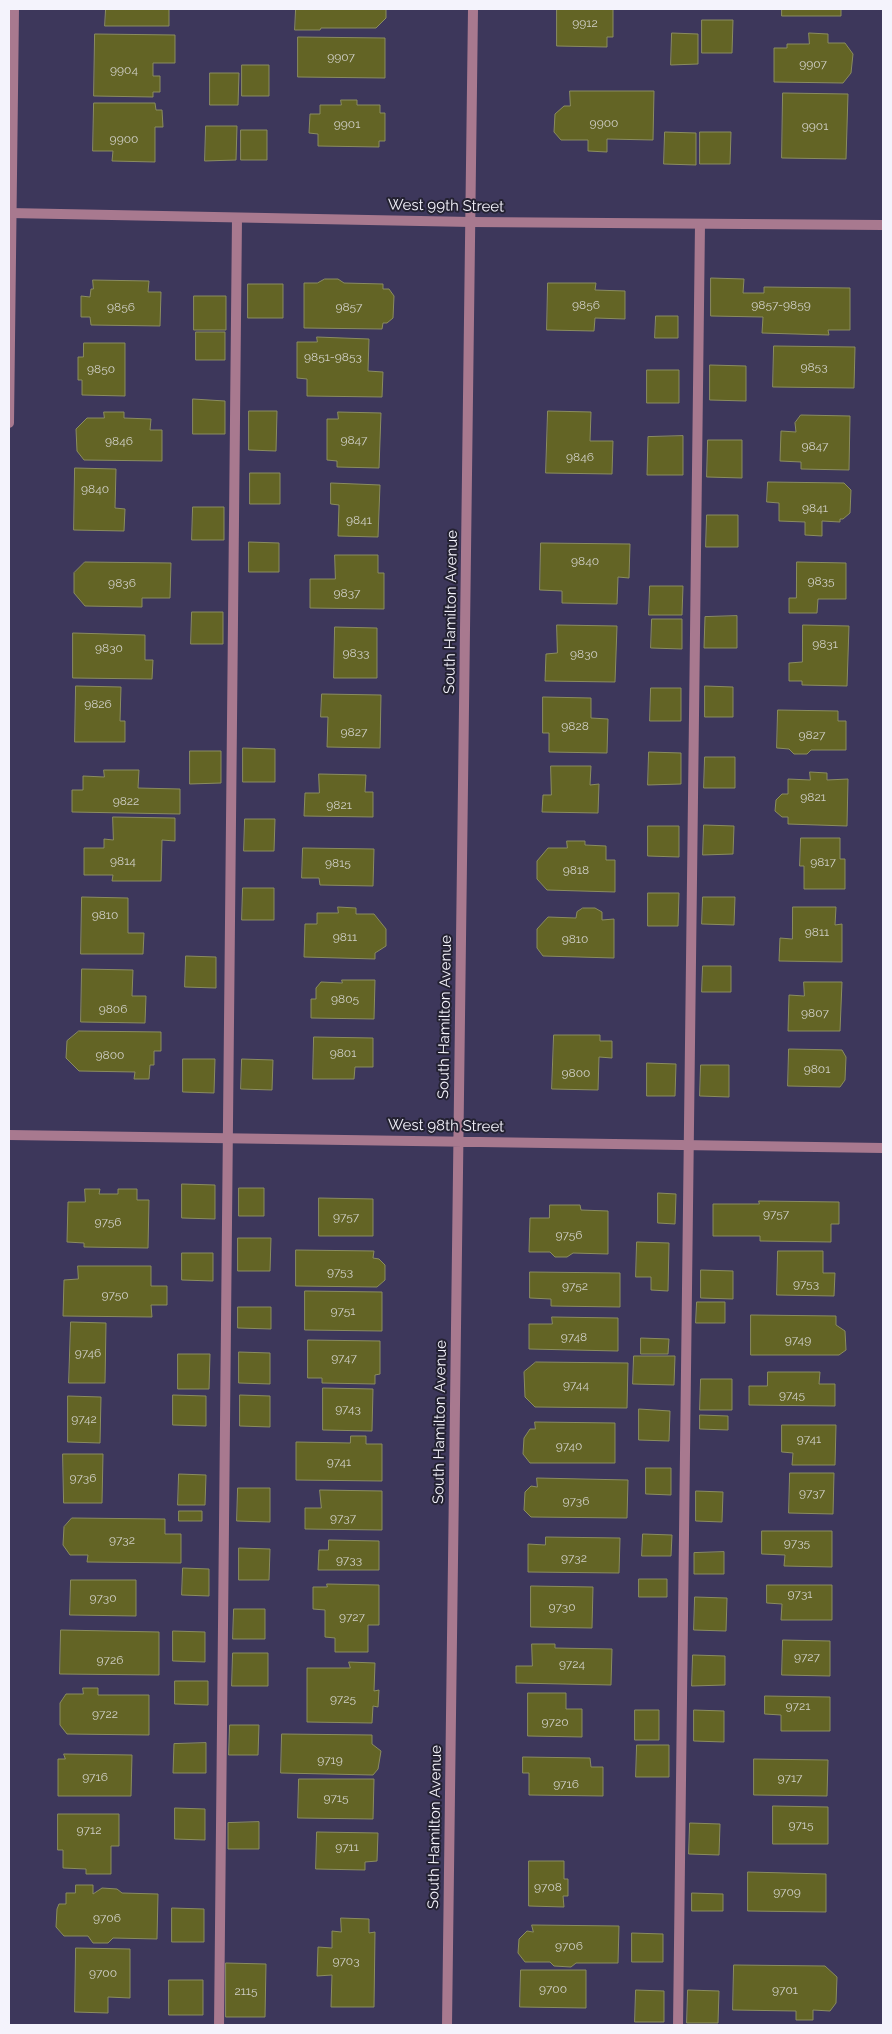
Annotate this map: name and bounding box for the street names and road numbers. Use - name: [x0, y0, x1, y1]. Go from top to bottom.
- street label: West 99th Street: [388, 196, 504, 216]
- street label: South Hamilton Avenue: [441, 530, 461, 694]
- street label: South Hamilton Avenue: [435, 935, 455, 1099]
- street label: West 98th Street: [388, 1116, 504, 1136]
- street label: South Hamilton Avenue: [430, 1340, 450, 1504]
- street label: South Hamilton Avenue: [425, 1745, 445, 1909]

